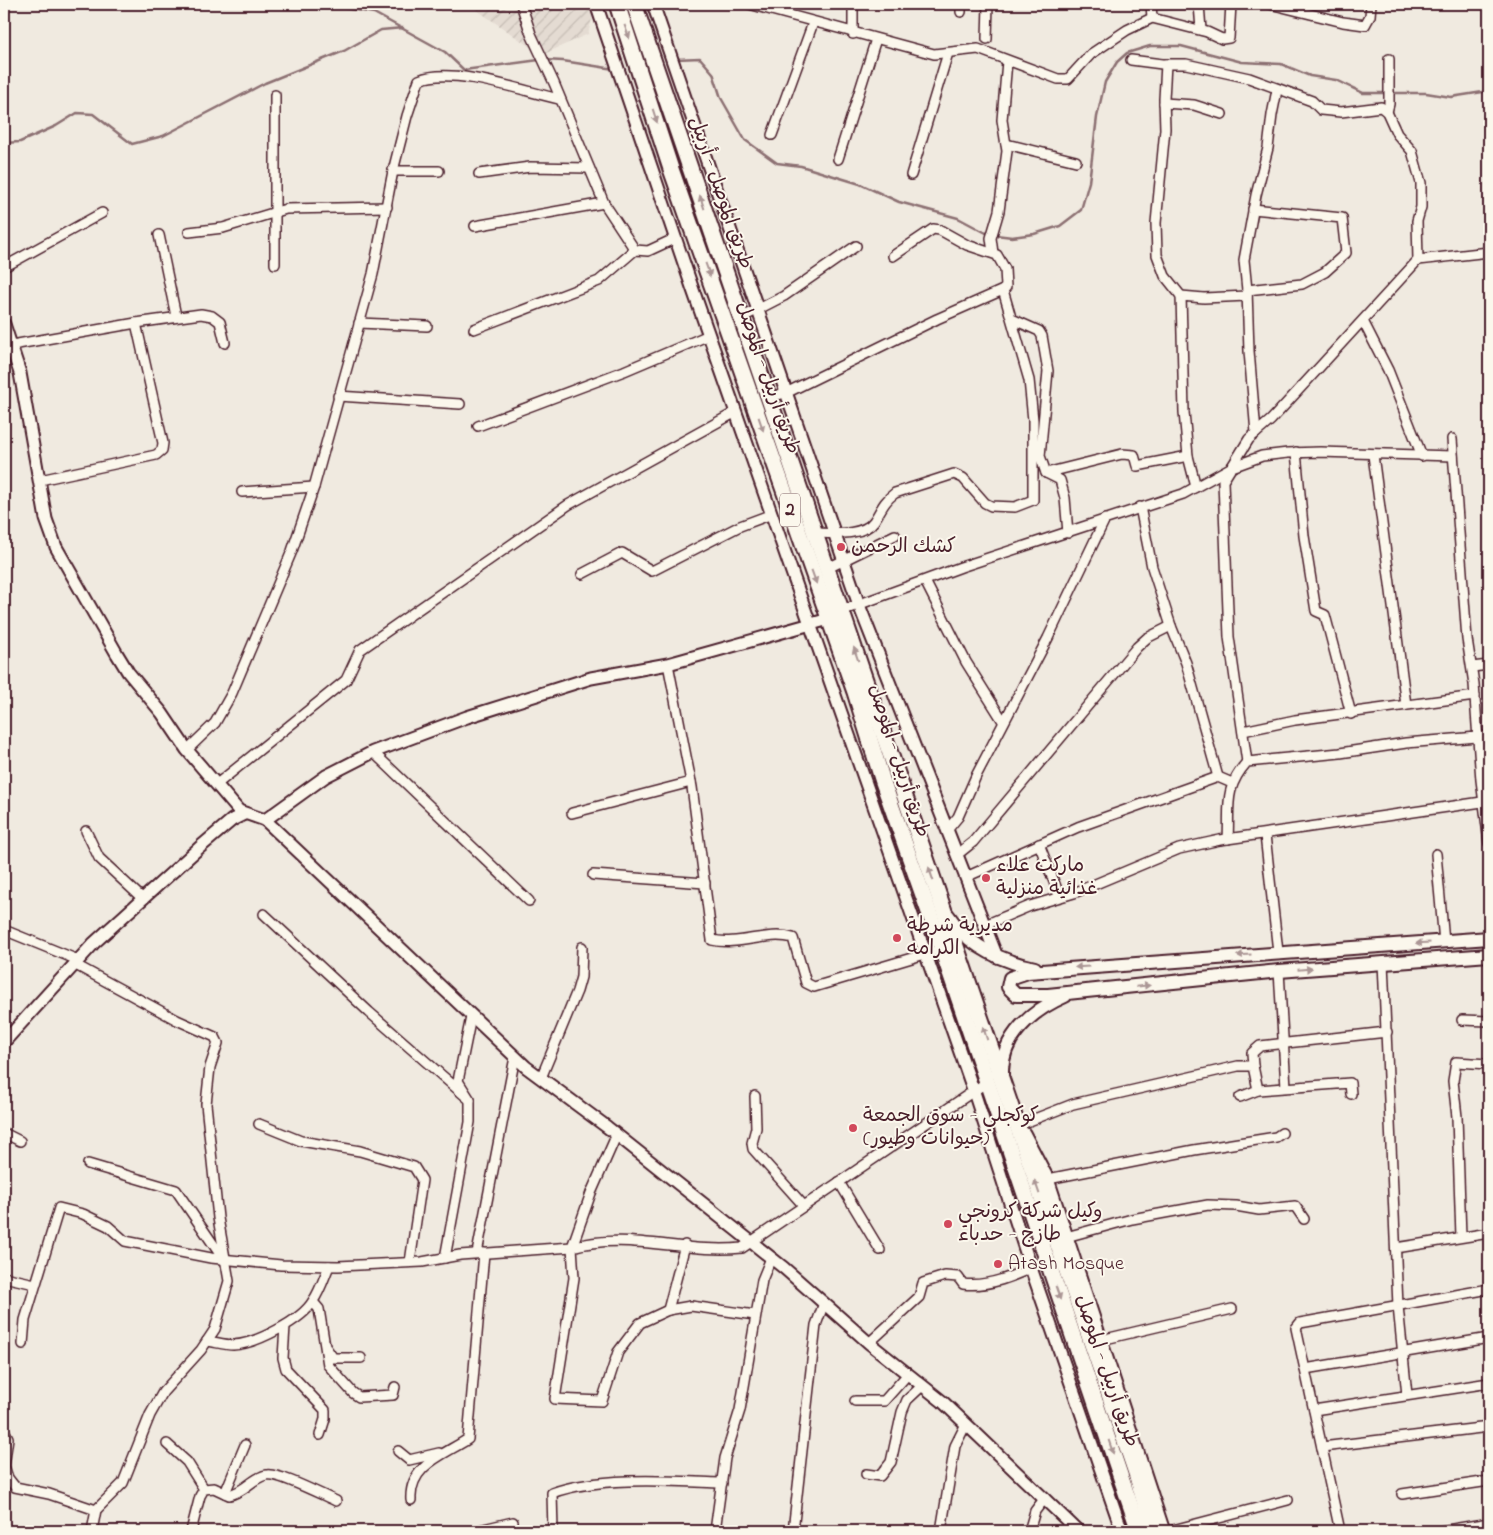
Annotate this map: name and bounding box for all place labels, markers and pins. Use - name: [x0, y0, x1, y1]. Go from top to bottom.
- place label: كشك الرحمن: [851, 533, 956, 562]
- marker: كشك الرحمن: [835, 541, 847, 553]
- place label: ماركت علاء غذائية منزلية: [996, 852, 1098, 904]
- marker: ماركت علاء غذائية منزلية: [980, 872, 992, 884]
- place label: مديرية شرطة الكرامه: [907, 912, 1013, 964]
- marker: مديرية شرطة الكرامه: [891, 932, 903, 944]
- place label: كوكجلي - سوق الجمعة (حيوانات وطيور): [863, 1102, 1039, 1154]
- marker: كوكجلي - سوق الجمعة (حيوانات وطيور): [847, 1122, 859, 1134]
- place label: وكيل شركة كرونجي طازج - حدباء: [958, 1198, 1103, 1250]
- marker: وكيل شركة كرونجي طازج - حدباء: [942, 1218, 954, 1230]
- place label: Atash Mosque: [1008, 1250, 1124, 1279]
- marker: Atash Mosque: [992, 1258, 1004, 1270]

